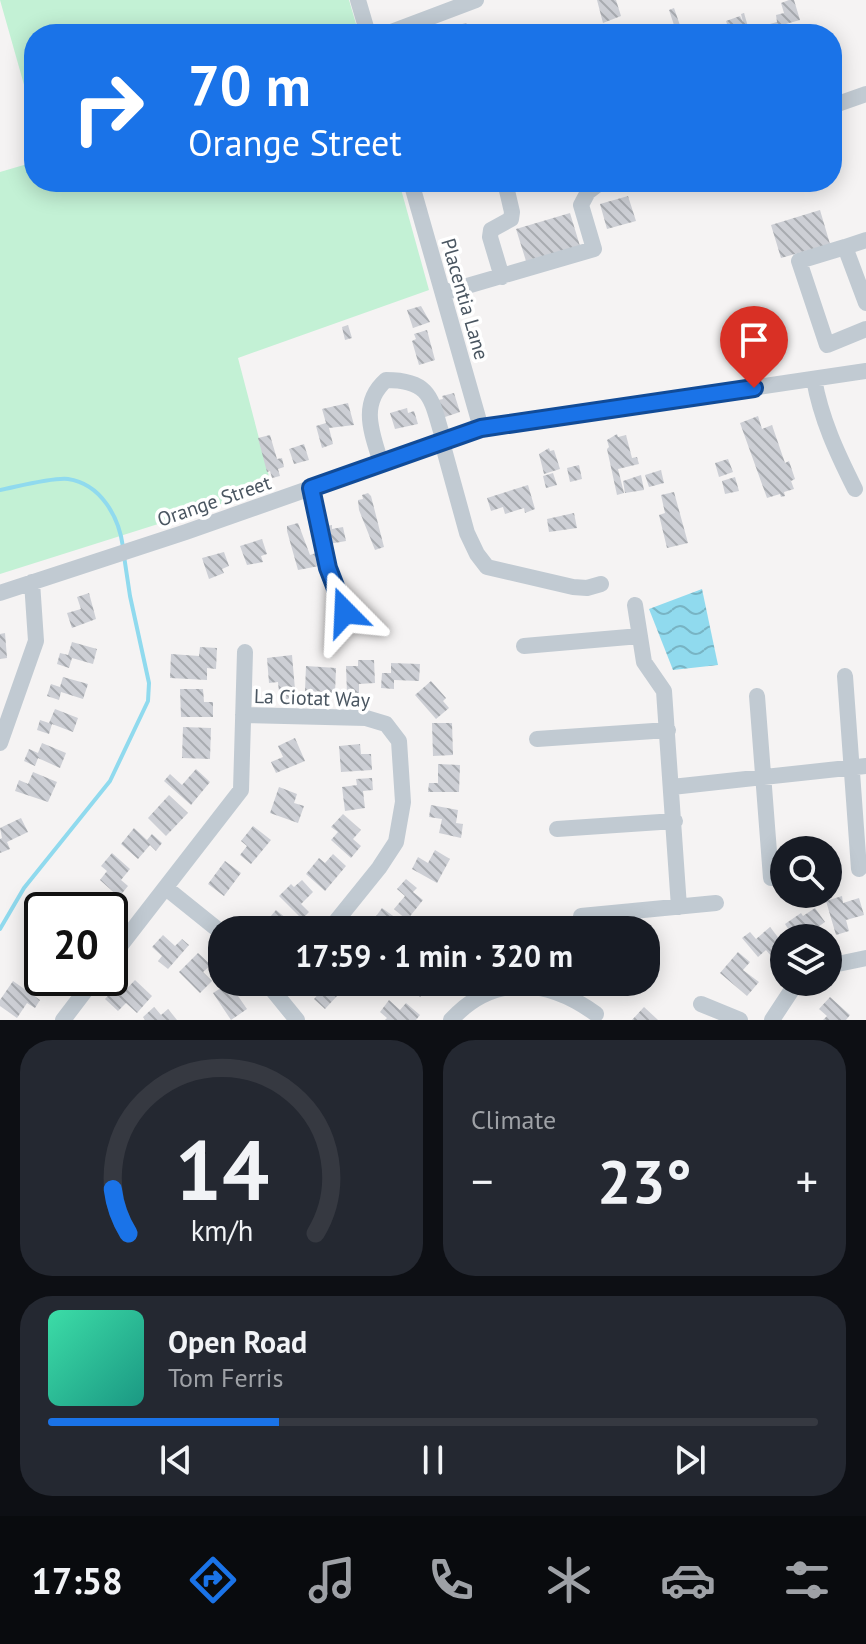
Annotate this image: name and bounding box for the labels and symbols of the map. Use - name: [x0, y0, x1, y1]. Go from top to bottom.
- street label: Placentia Lane: [435, 235, 495, 363]
- pin: [720, 306, 788, 388]
- street label: Orange Street: [154, 469, 275, 533]
- position arrow: [303, 570, 387, 654]
- street label: La Ciotat Way: [254, 683, 371, 713]
- speed limit sign: 20: [24, 892, 128, 996]

